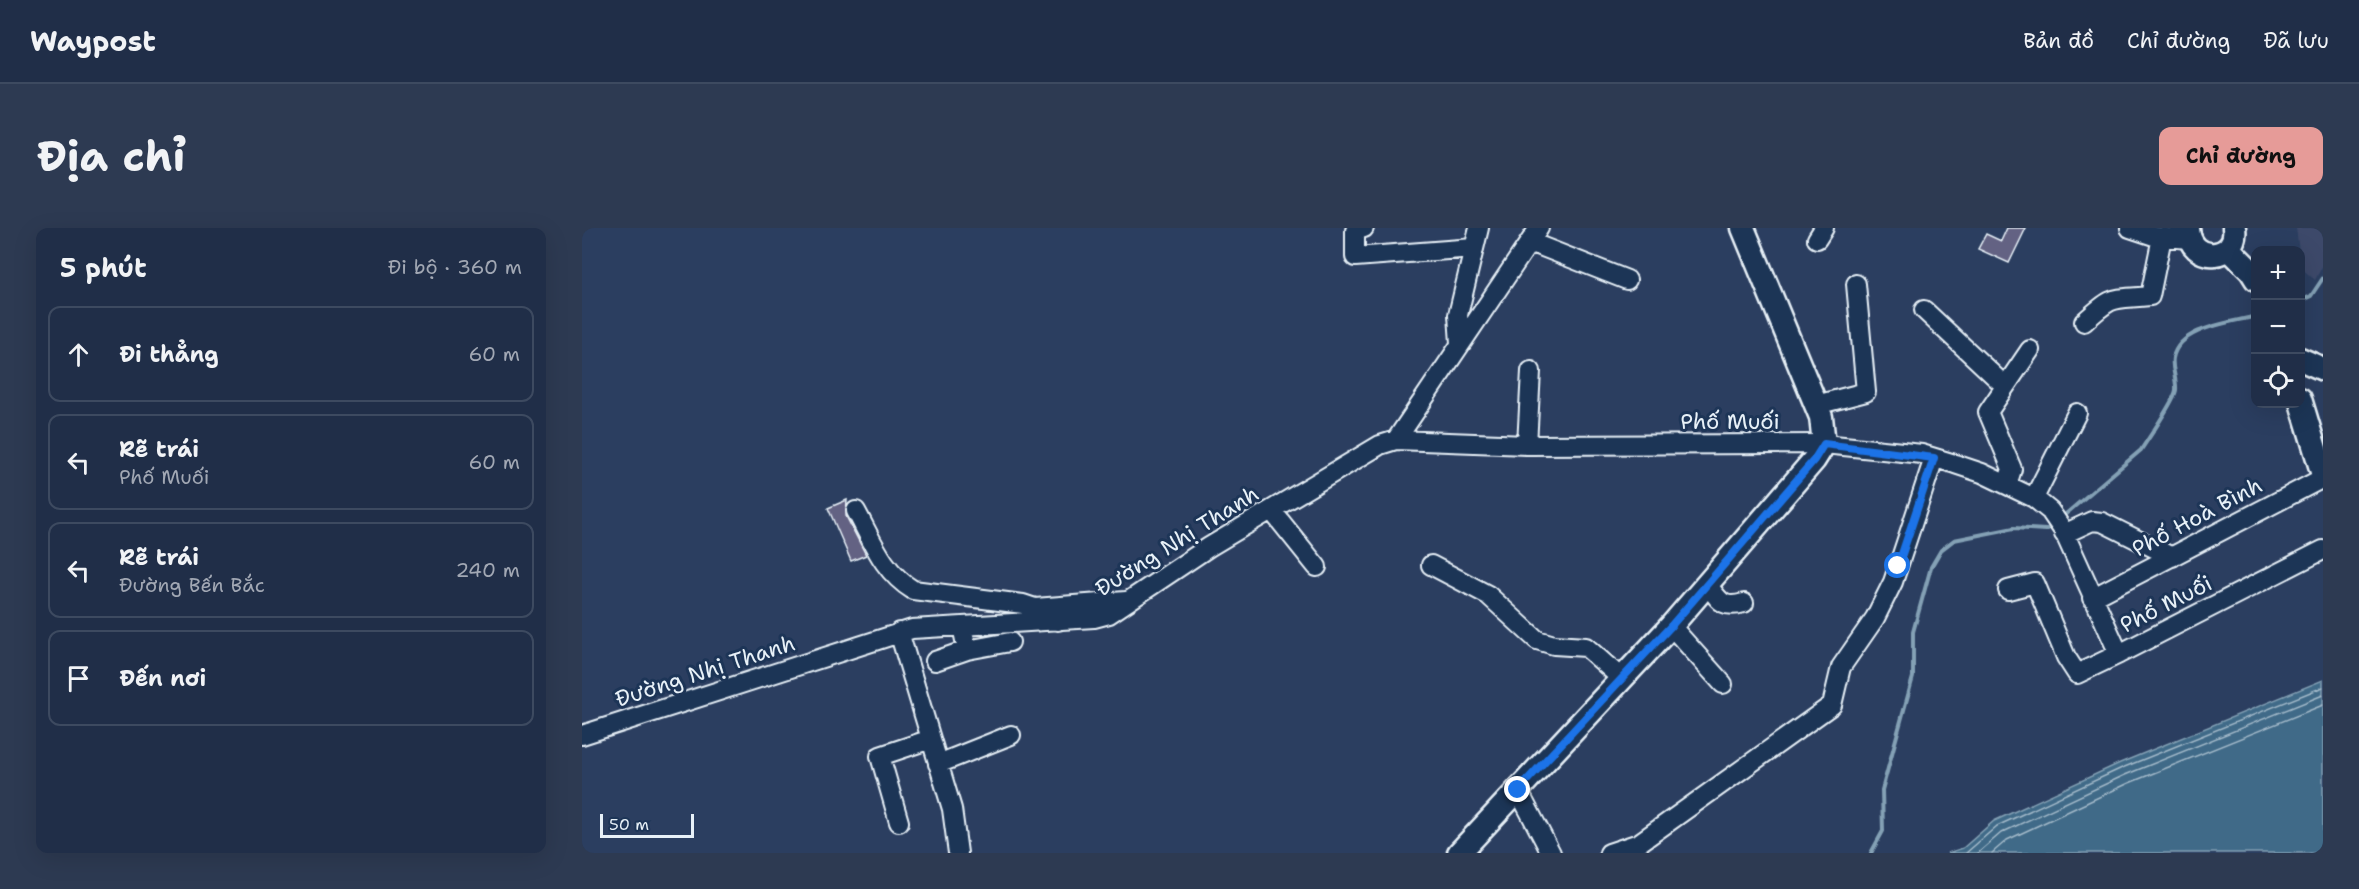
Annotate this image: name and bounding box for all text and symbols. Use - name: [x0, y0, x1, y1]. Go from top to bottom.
- text: Waypost: [30, 22, 156, 60]
- text: Bản đồ: [2023, 27, 2094, 55]
- text: Chỉ đường: [2127, 27, 2230, 55]
- text: Đã lưu: [2263, 27, 2329, 55]
- button: Chỉ đường: [2159, 127, 2323, 185]
- text: Địa chỉ: [36, 128, 185, 184]
- map controls: [2251, 246, 2305, 408]
- button: +: [2251, 246, 2305, 300]
- text: 5 phút: [60, 250, 147, 285]
- text: Đi bộ · 360 m: [388, 254, 522, 280]
- button: −: [2251, 300, 2305, 354]
- icon: ahead: [62, 338, 95, 371]
- text: Đi thẳng: [119, 340, 219, 369]
- text: 60 m: [468, 341, 520, 367]
- button: locate: [2251, 354, 2305, 408]
- street label: Phố Muối: [1680, 407, 1780, 436]
- text: Rẽ trái: [119, 435, 199, 464]
- icon: left: [62, 446, 95, 479]
- text: 60 m: [468, 449, 520, 475]
- text: Phố Muối: [119, 464, 209, 490]
- street label: Phố Hoà Bình: [2127, 471, 2267, 563]
- street label: Đường Nhị Thanh: [1090, 479, 1264, 603]
- text: Rẽ trái: [119, 543, 199, 572]
- route start: [1884, 552, 1910, 578]
- icon: left: [62, 554, 95, 587]
- text: 240 m: [455, 557, 520, 583]
- street label: Phố Muối: [2115, 568, 2217, 640]
- text: Đường Bến Bắc: [119, 572, 265, 598]
- street label: Đường Nhị Thanh: [611, 628, 799, 714]
- icon: arrive: [62, 662, 95, 695]
- text: Đến nơi: [119, 664, 206, 693]
- route end: [1504, 776, 1530, 802]
- scale bar: [600, 811, 694, 838]
- text: 50 m: [609, 814, 649, 835]

